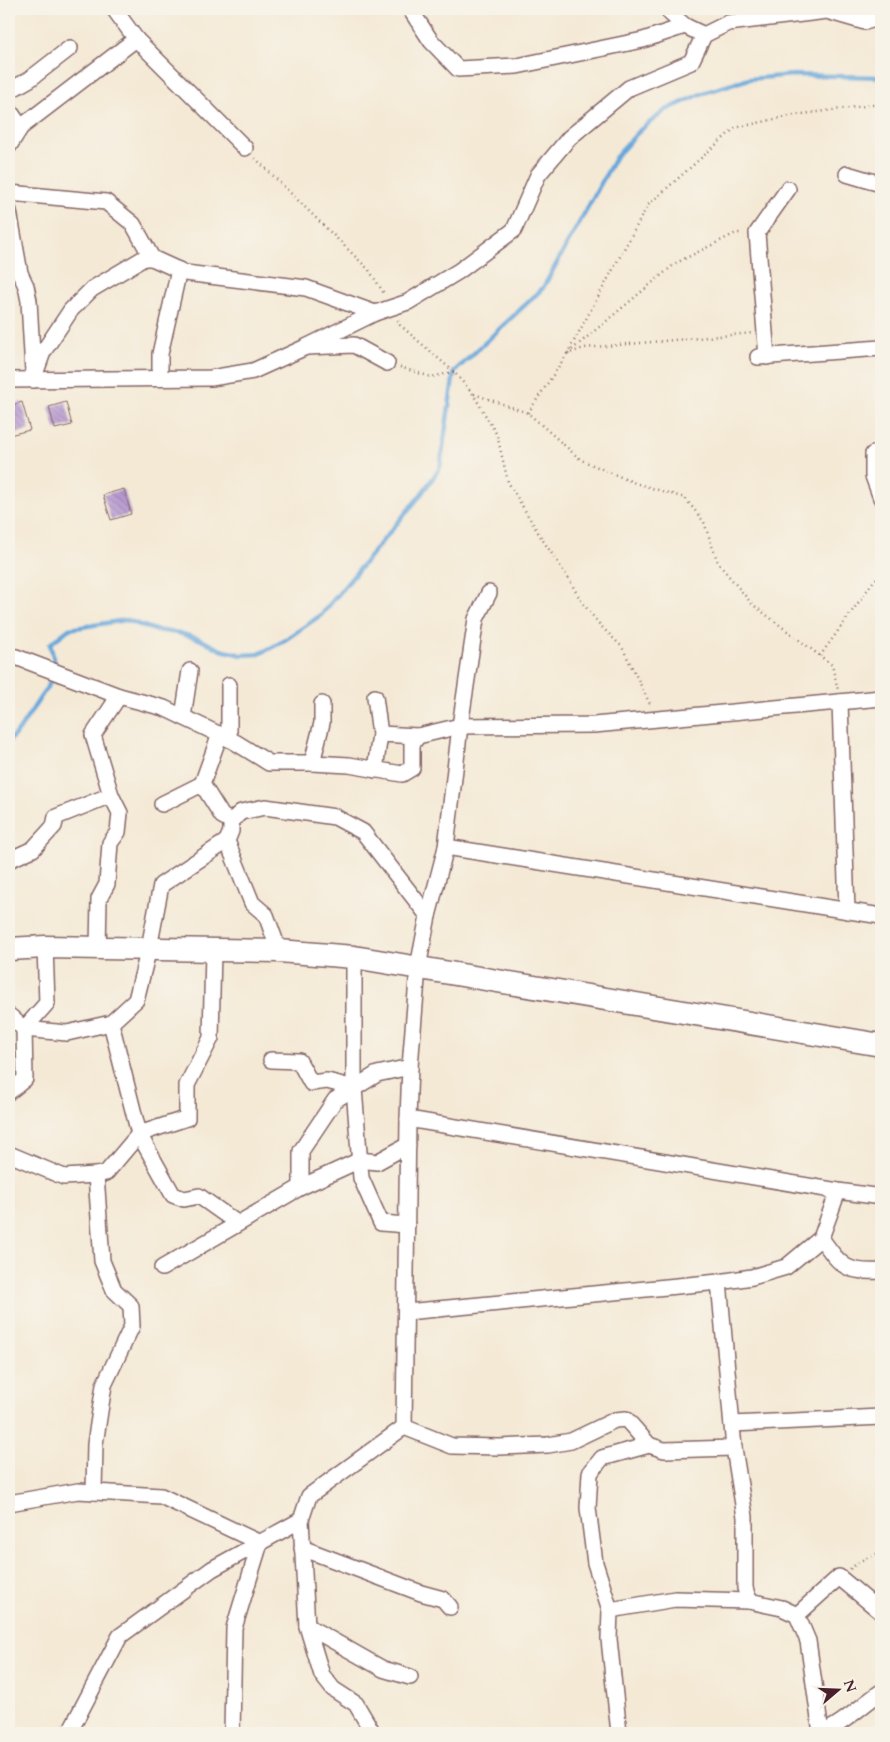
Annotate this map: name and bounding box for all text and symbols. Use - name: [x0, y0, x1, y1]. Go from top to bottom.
- north arrow: [812, 1664, 862, 1714]
- text: N: [839, 1677, 861, 1695]

